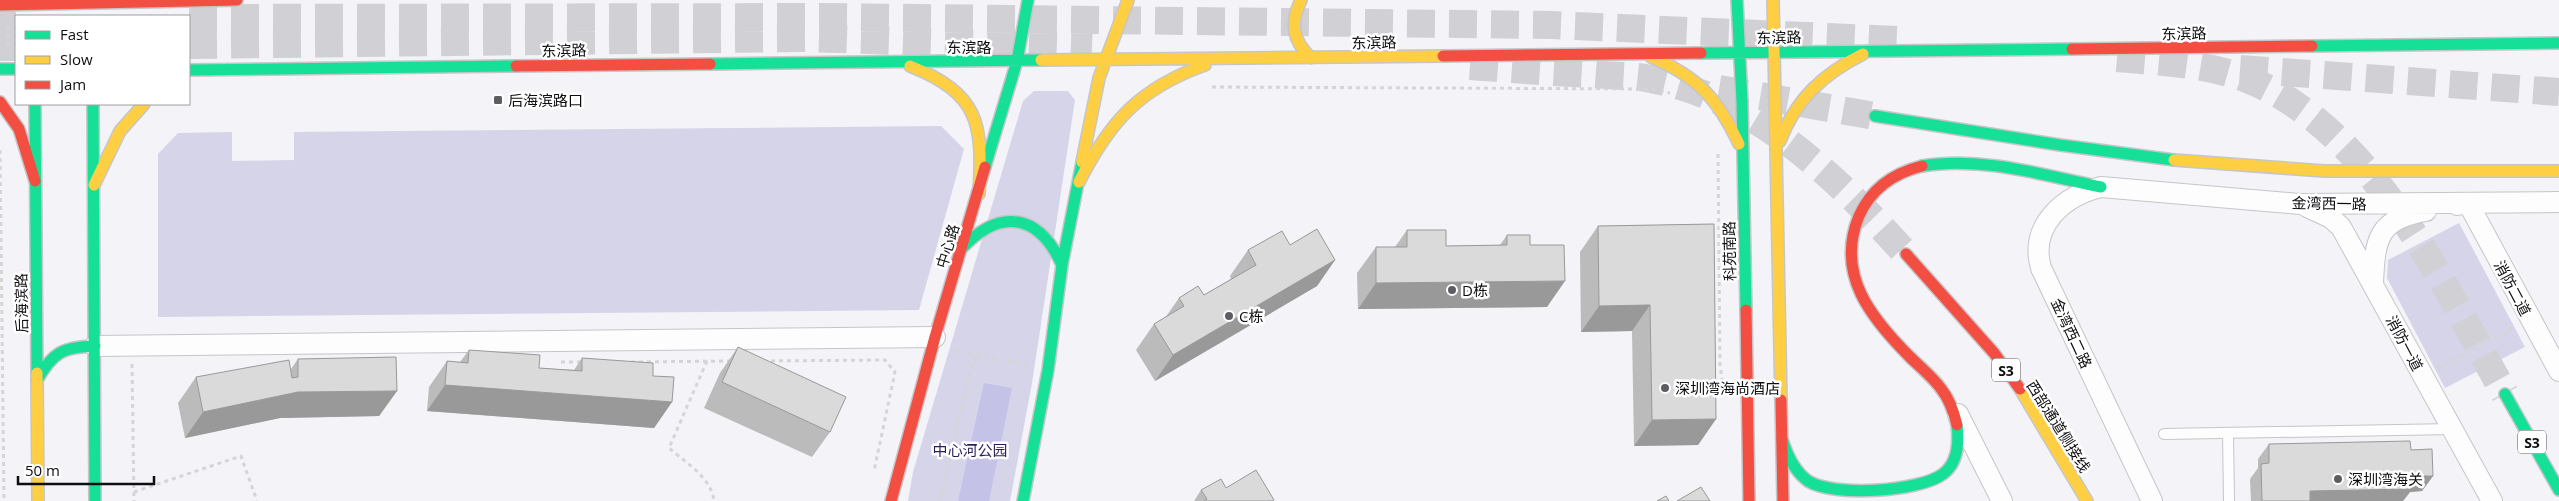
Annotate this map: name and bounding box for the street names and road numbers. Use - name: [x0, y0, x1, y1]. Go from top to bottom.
- street label: 东滨路: [2161, 23, 2207, 43]
- street label: 东滨路: [1756, 27, 1802, 47]
- street label: 东滨路: [1351, 32, 1397, 52]
- street label: 东滨路: [946, 37, 992, 57]
- street label: 东滨路: [541, 40, 587, 60]
- street label: 金湾西一路: [2291, 192, 2367, 214]
- street label: 科苑南路: [1718, 221, 1740, 281]
- street label: 中心路: [931, 222, 963, 270]
- street label: 消防二道: [2490, 257, 2536, 319]
- street label: 后海滨路: [10, 273, 32, 333]
- street label: 金湾西二路: [2047, 295, 2097, 371]
- street label: 消防一道: [2382, 312, 2428, 374]
- road number: S3: [1992, 358, 2020, 382]
- street label: 西部通道侧接线: [2023, 376, 2095, 476]
- road number: S3: [2518, 431, 2546, 454]

